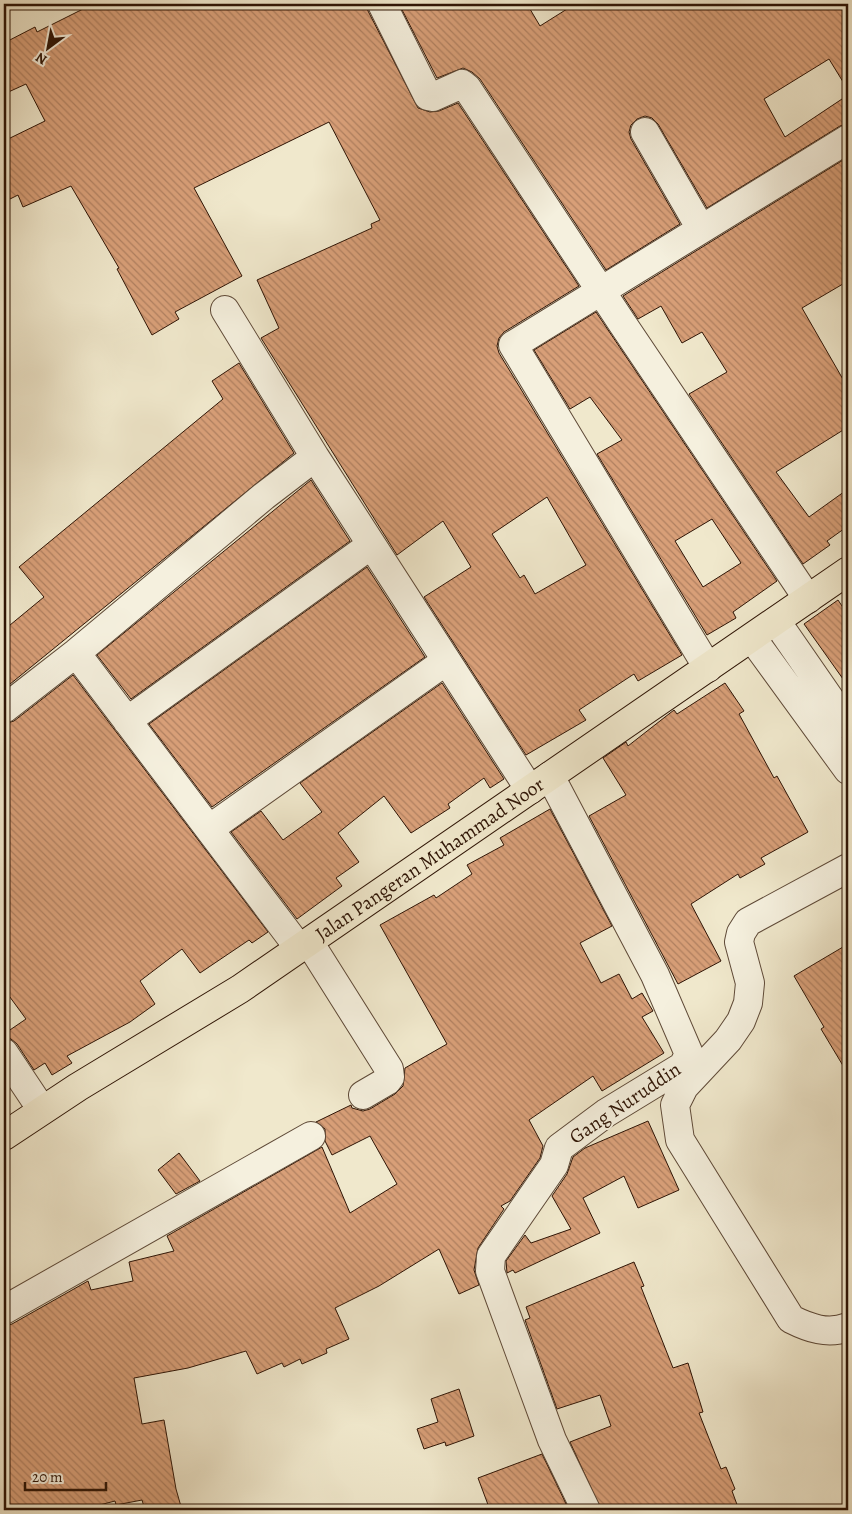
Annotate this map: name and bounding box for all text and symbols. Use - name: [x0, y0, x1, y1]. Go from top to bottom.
- north arrow: [22, 22, 72, 72]
- text: N: [32, 48, 51, 69]
- street label: Jalan Pangeran Muhammad Noor: [310, 770, 550, 947]
- street label: Gang Nuruddin: [564, 1056, 686, 1150]
- scale bar: [25, 1459, 106, 1491]
- text: 20 m: [32, 1467, 63, 1487]

